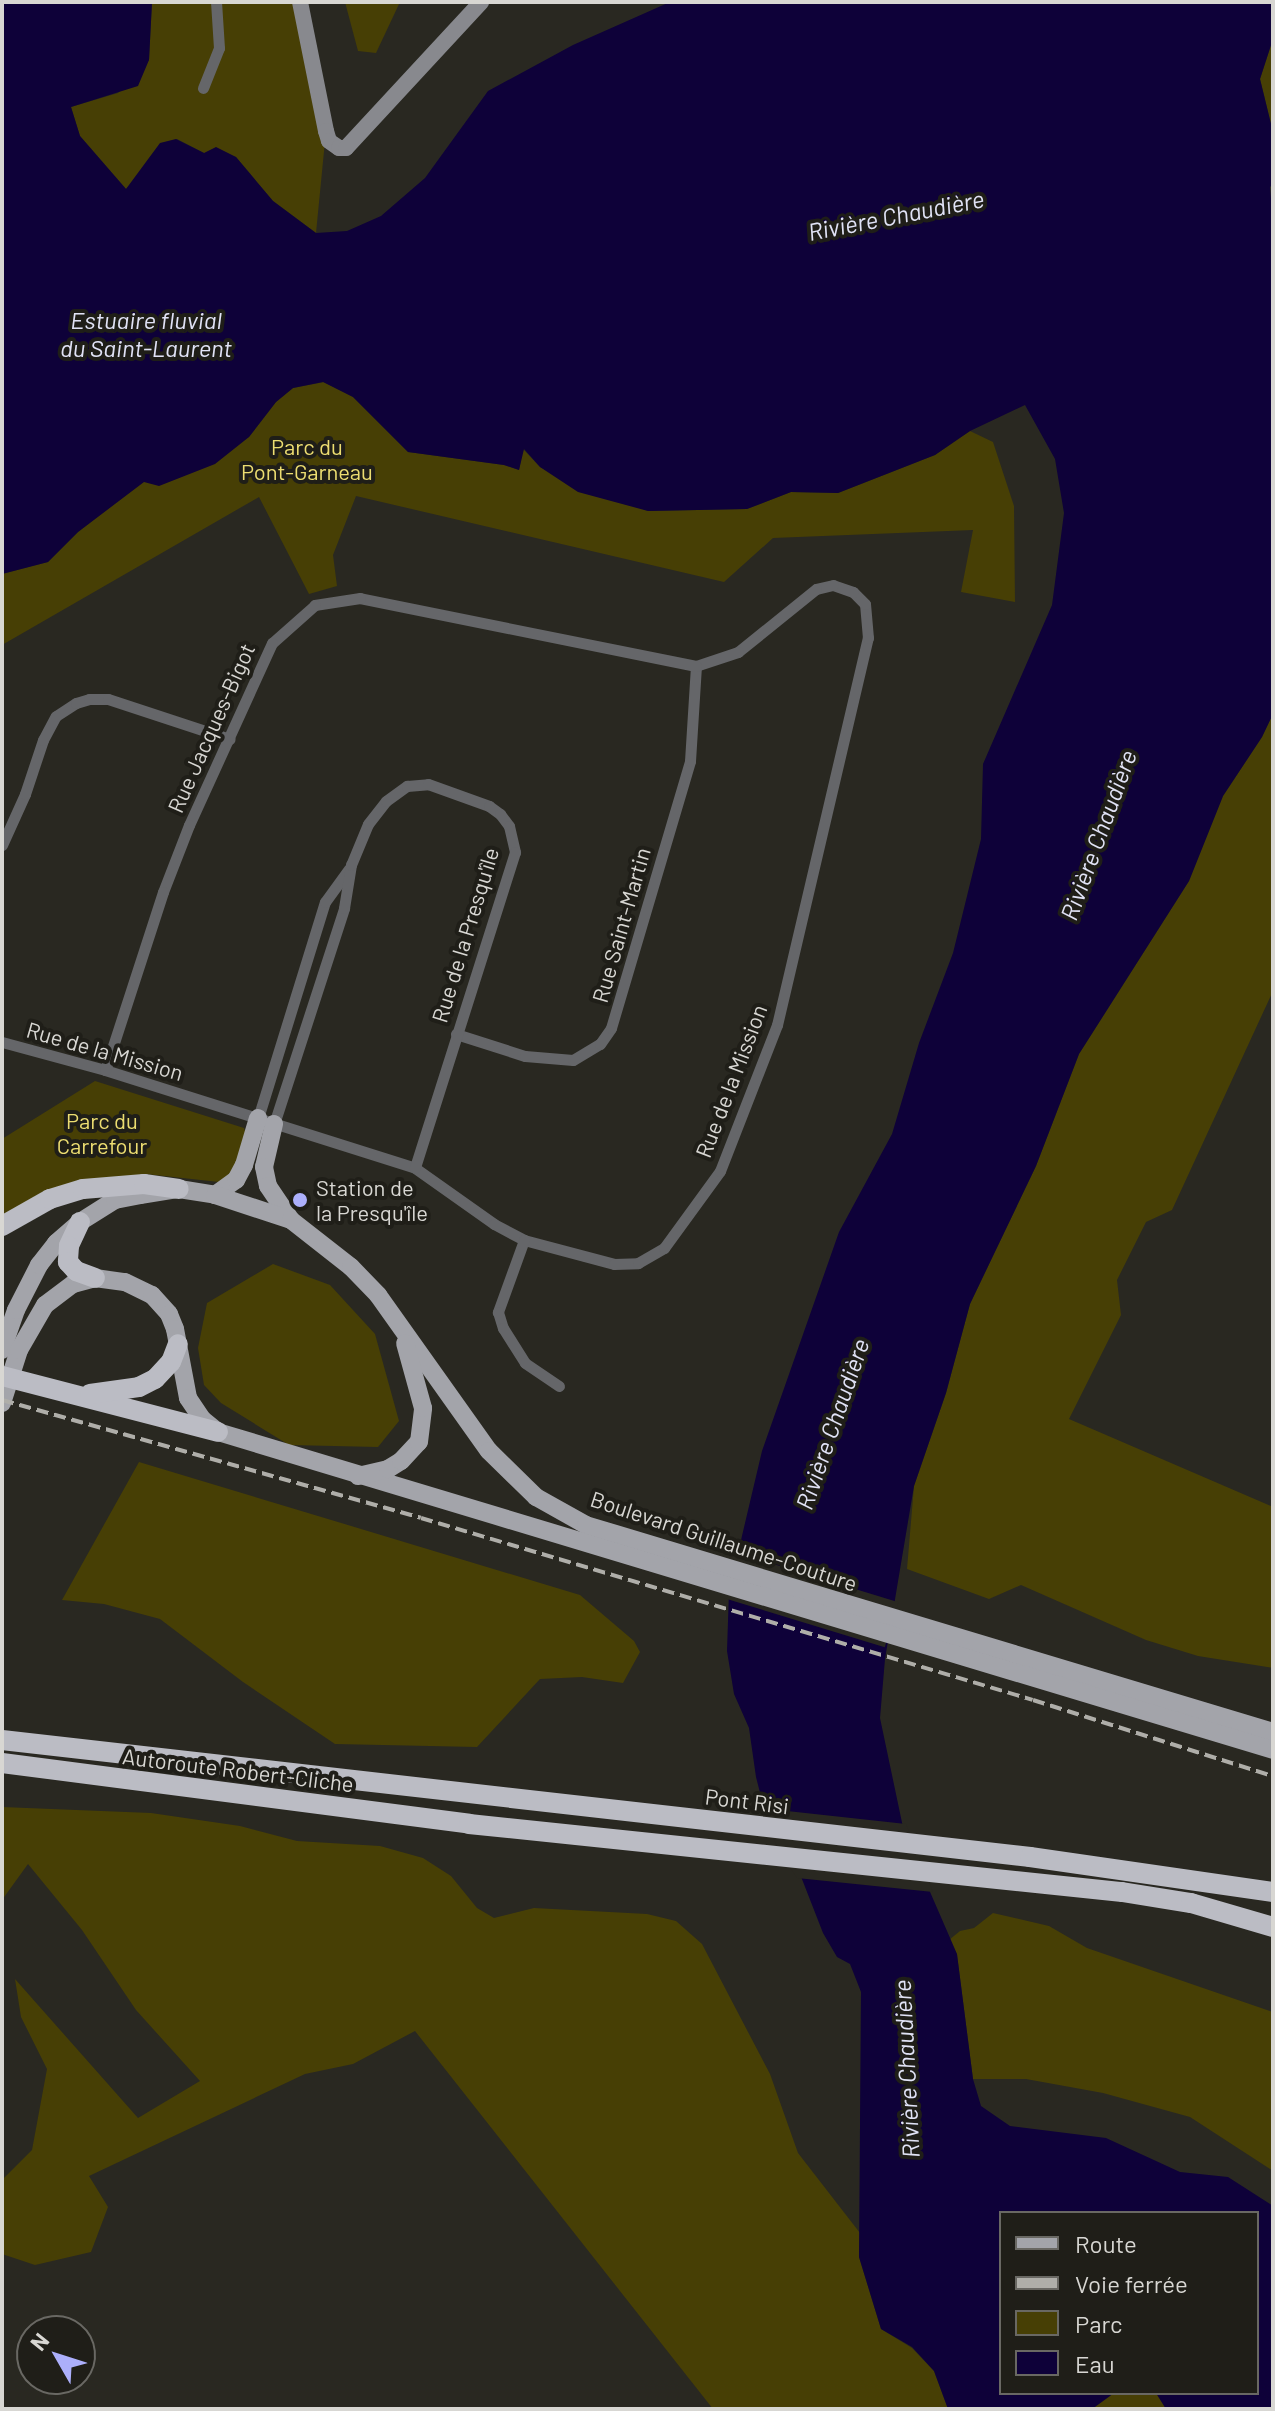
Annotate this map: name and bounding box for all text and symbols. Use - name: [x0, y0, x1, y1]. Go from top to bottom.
- water label: Rivière Chaudière: [806, 184, 986, 246]
- water label: Estuaire fluvial du Saint-Laurent: [60, 306, 232, 362]
- park label: Parc du Pont-Garneau: [241, 433, 373, 484]
- street label: Rue Jacques-Bigot: [162, 639, 260, 817]
- water label: Rivière Chaudière: [1054, 746, 1142, 924]
- street label: Rue de la Presqu'île: [426, 844, 504, 1026]
- street label: Rue Saint-Martin: [586, 844, 656, 1006]
- street label: Rue de la Mission: [690, 1001, 772, 1161]
- street label: Rue de la Mission: [24, 1016, 186, 1086]
- park label: Parc du Carrefour: [57, 1107, 147, 1158]
- place label: Station de la Presqu'île: [316, 1174, 428, 1226]
- marker: Station de la Presqu'île: [291, 1191, 309, 1209]
- water label: Rivière Chaudière: [789, 1335, 875, 1513]
- street label: Boulevard Guillaume-Couture: [587, 1485, 861, 1597]
- street label: Autoroute Robert-Cliche: [121, 1743, 355, 1797]
- street label: Pont Risi: [704, 1783, 790, 1819]
- water label: Rivière Chaudière: [887, 1979, 925, 2159]
- legend: [999, 2211, 1259, 2395]
- text: Route: [1075, 2229, 1137, 2258]
- text: Voie ferrée: [1075, 2269, 1188, 2298]
- text: Parc: [1075, 2309, 1123, 2338]
- north arrow: [16, 2315, 96, 2395]
- text: N: [24, 2327, 54, 2355]
- text: Eau: [1075, 2349, 1115, 2378]

